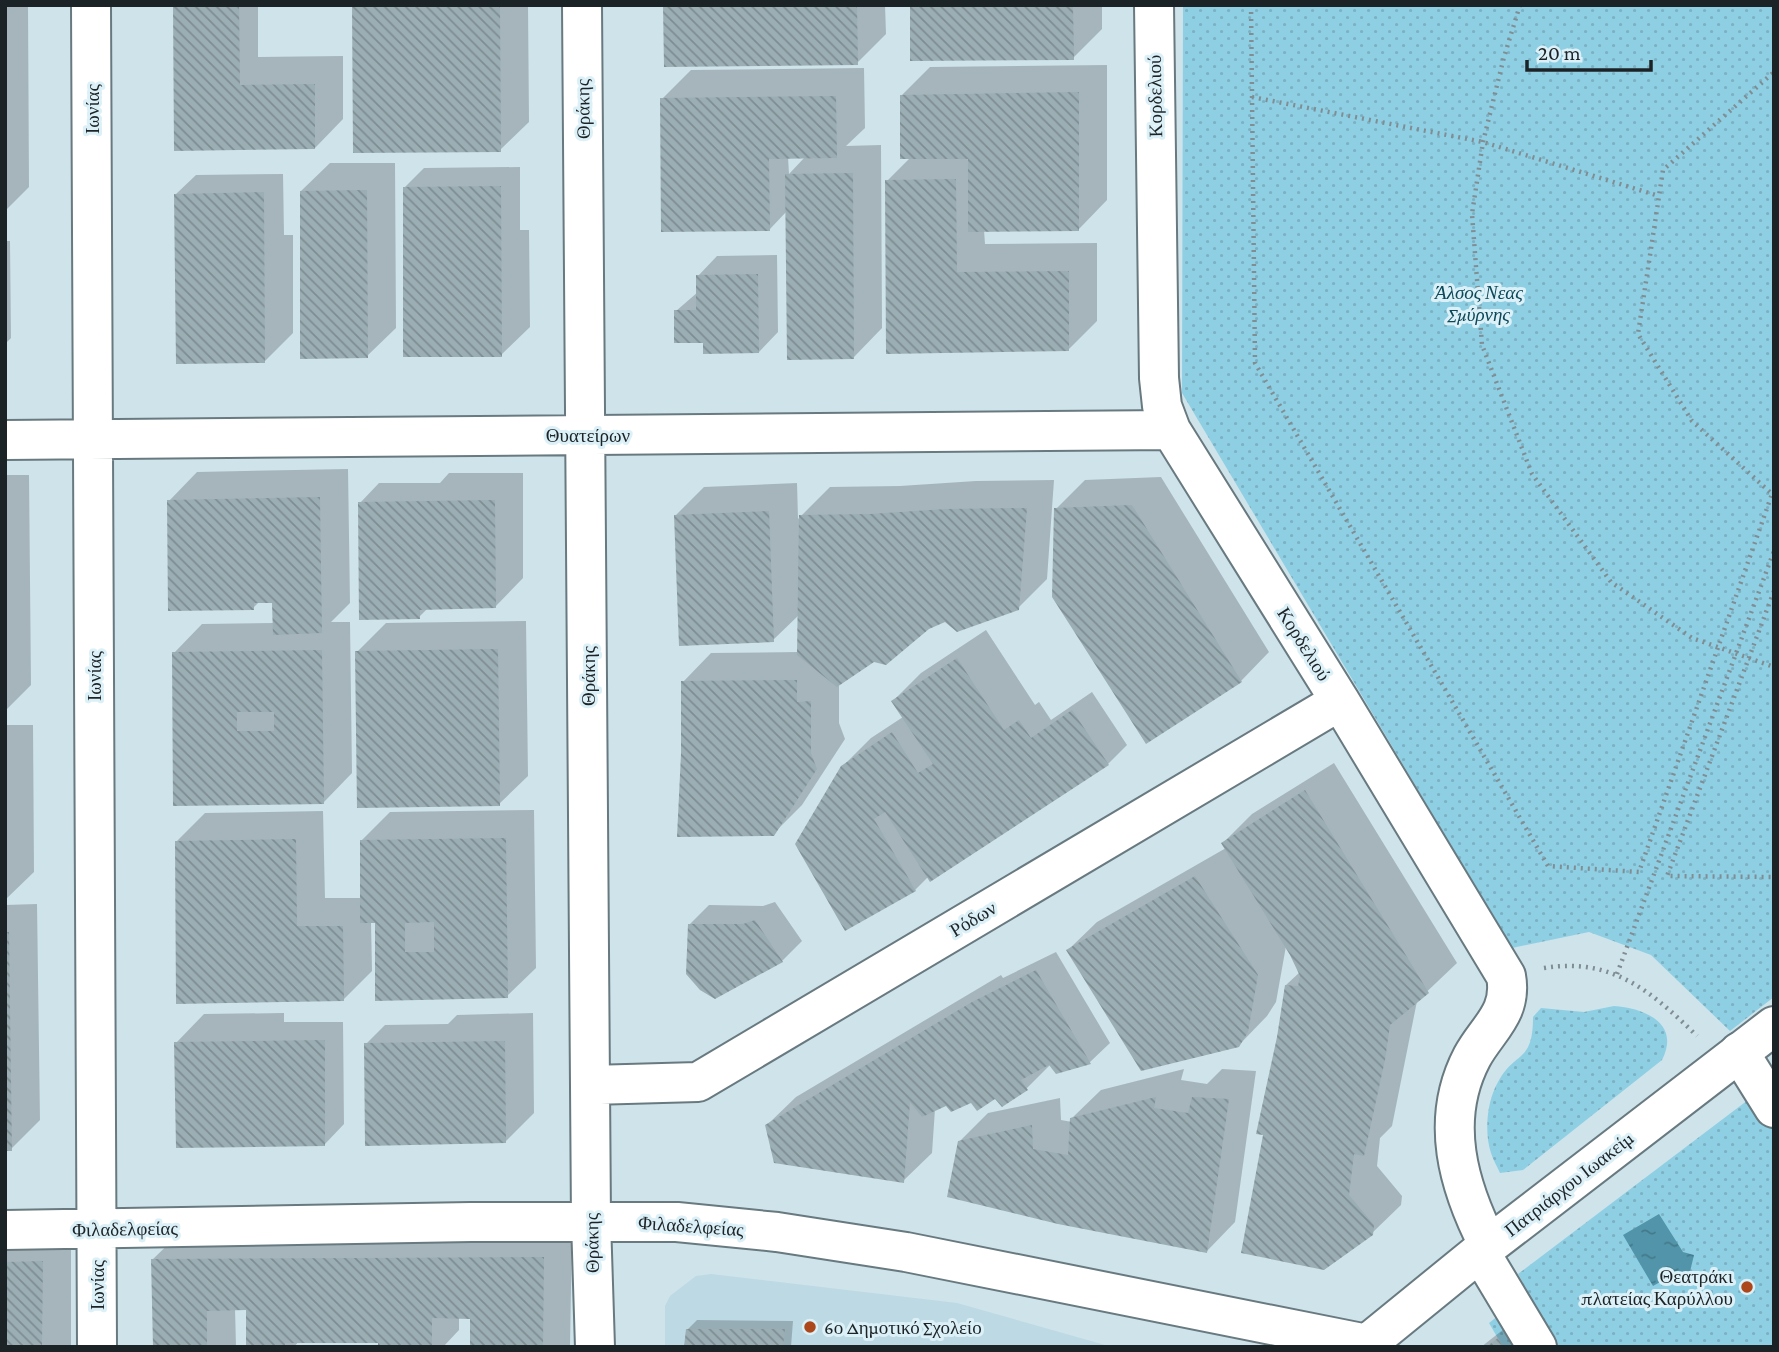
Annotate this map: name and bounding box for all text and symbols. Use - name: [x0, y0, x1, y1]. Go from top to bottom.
- scale bar: [1527, 28, 1651, 72]
- text: 20 m: [1538, 41, 1581, 65]
- street label: Κορδελιού: [1144, 55, 1166, 137]
- street label: Θράκης: [572, 78, 594, 139]
- street label: Ιωνίας: [82, 84, 103, 134]
- park label: Άλσος Νεας Σμύρνης: [1433, 282, 1523, 325]
- street label: Θυατείρων: [546, 425, 631, 446]
- street label: Κορδελιού: [1273, 603, 1335, 685]
- street label: Θράκης: [578, 645, 599, 706]
- street label: Ιωνίας: [84, 651, 105, 701]
- street label: Ρόδων: [946, 897, 1000, 941]
- street label: Πατριάρχου Ιωακείμ: [1500, 1127, 1638, 1241]
- street label: Θράκης: [581, 1212, 603, 1273]
- street label: Φιλαδελφείας: [637, 1212, 745, 1240]
- street label: Φιλαδελφείας: [72, 1218, 179, 1240]
- street label: Ιωνίας: [87, 1260, 108, 1310]
- place label: Θεατράκι πλατείας Καρύλλου: [1581, 1266, 1734, 1309]
- marker: Θεατράκι πλατείας Καρύλλου: [1739, 1279, 1755, 1295]
- place label: 6ο Δημοτικό Σχολείο: [824, 1317, 982, 1338]
- marker: 6ο Δημοτικό Σχολείο: [802, 1319, 818, 1335]

